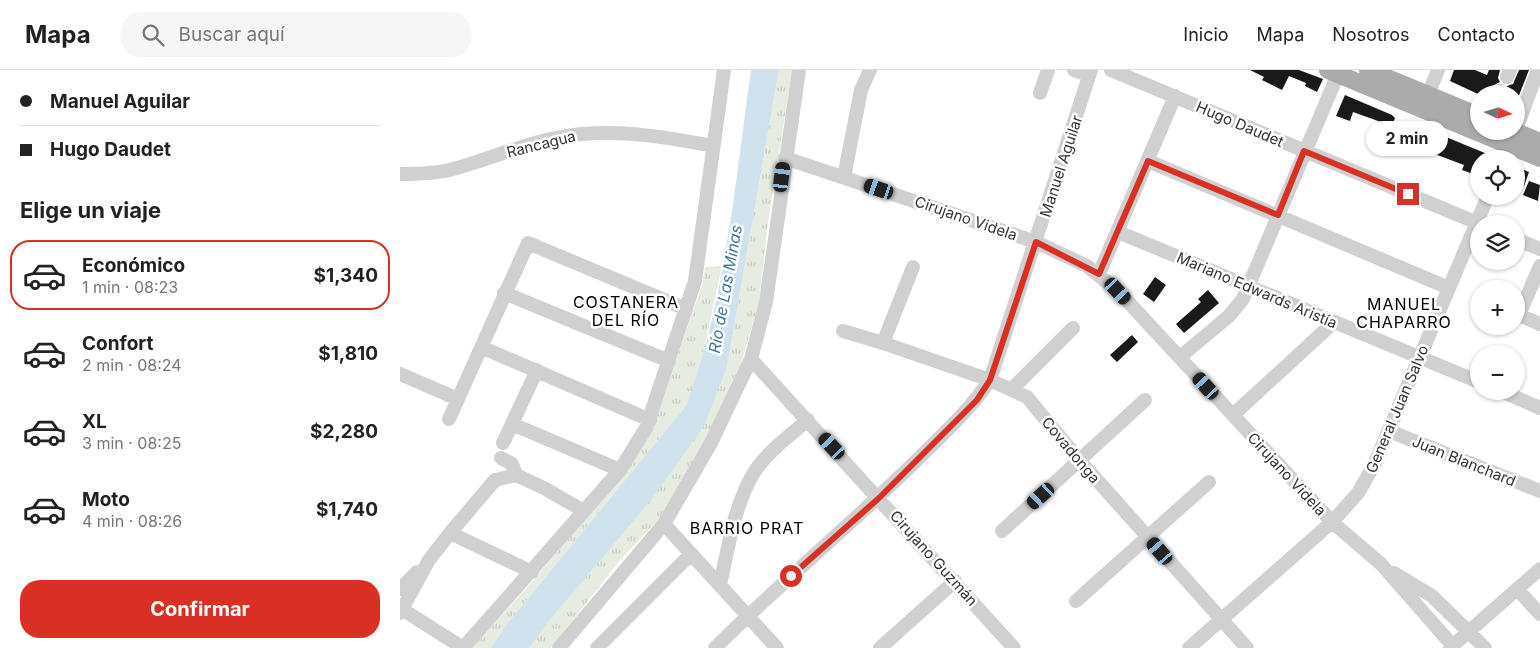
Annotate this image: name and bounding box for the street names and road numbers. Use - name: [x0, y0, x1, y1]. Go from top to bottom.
- street label: Hugo Daudet: [1193, 97, 1287, 151]
- street label: Manuel Aguilar: [1036, 112, 1087, 219]
- street label: Rancagua: [504, 126, 578, 162]
- street label: Cirujano Videla: [912, 192, 1020, 244]
- street label: Mariano Edwards Aristía: [1174, 248, 1340, 332]
- street label: General Juan Salvo: [1361, 342, 1433, 476]
- street label: Covadonga: [1038, 413, 1104, 487]
- street label: Cirujano Videla: [1243, 428, 1331, 520]
- street label: Juan Blanchard: [1409, 432, 1519, 490]
- street label: Cirujano Guzmán: [886, 506, 982, 610]

